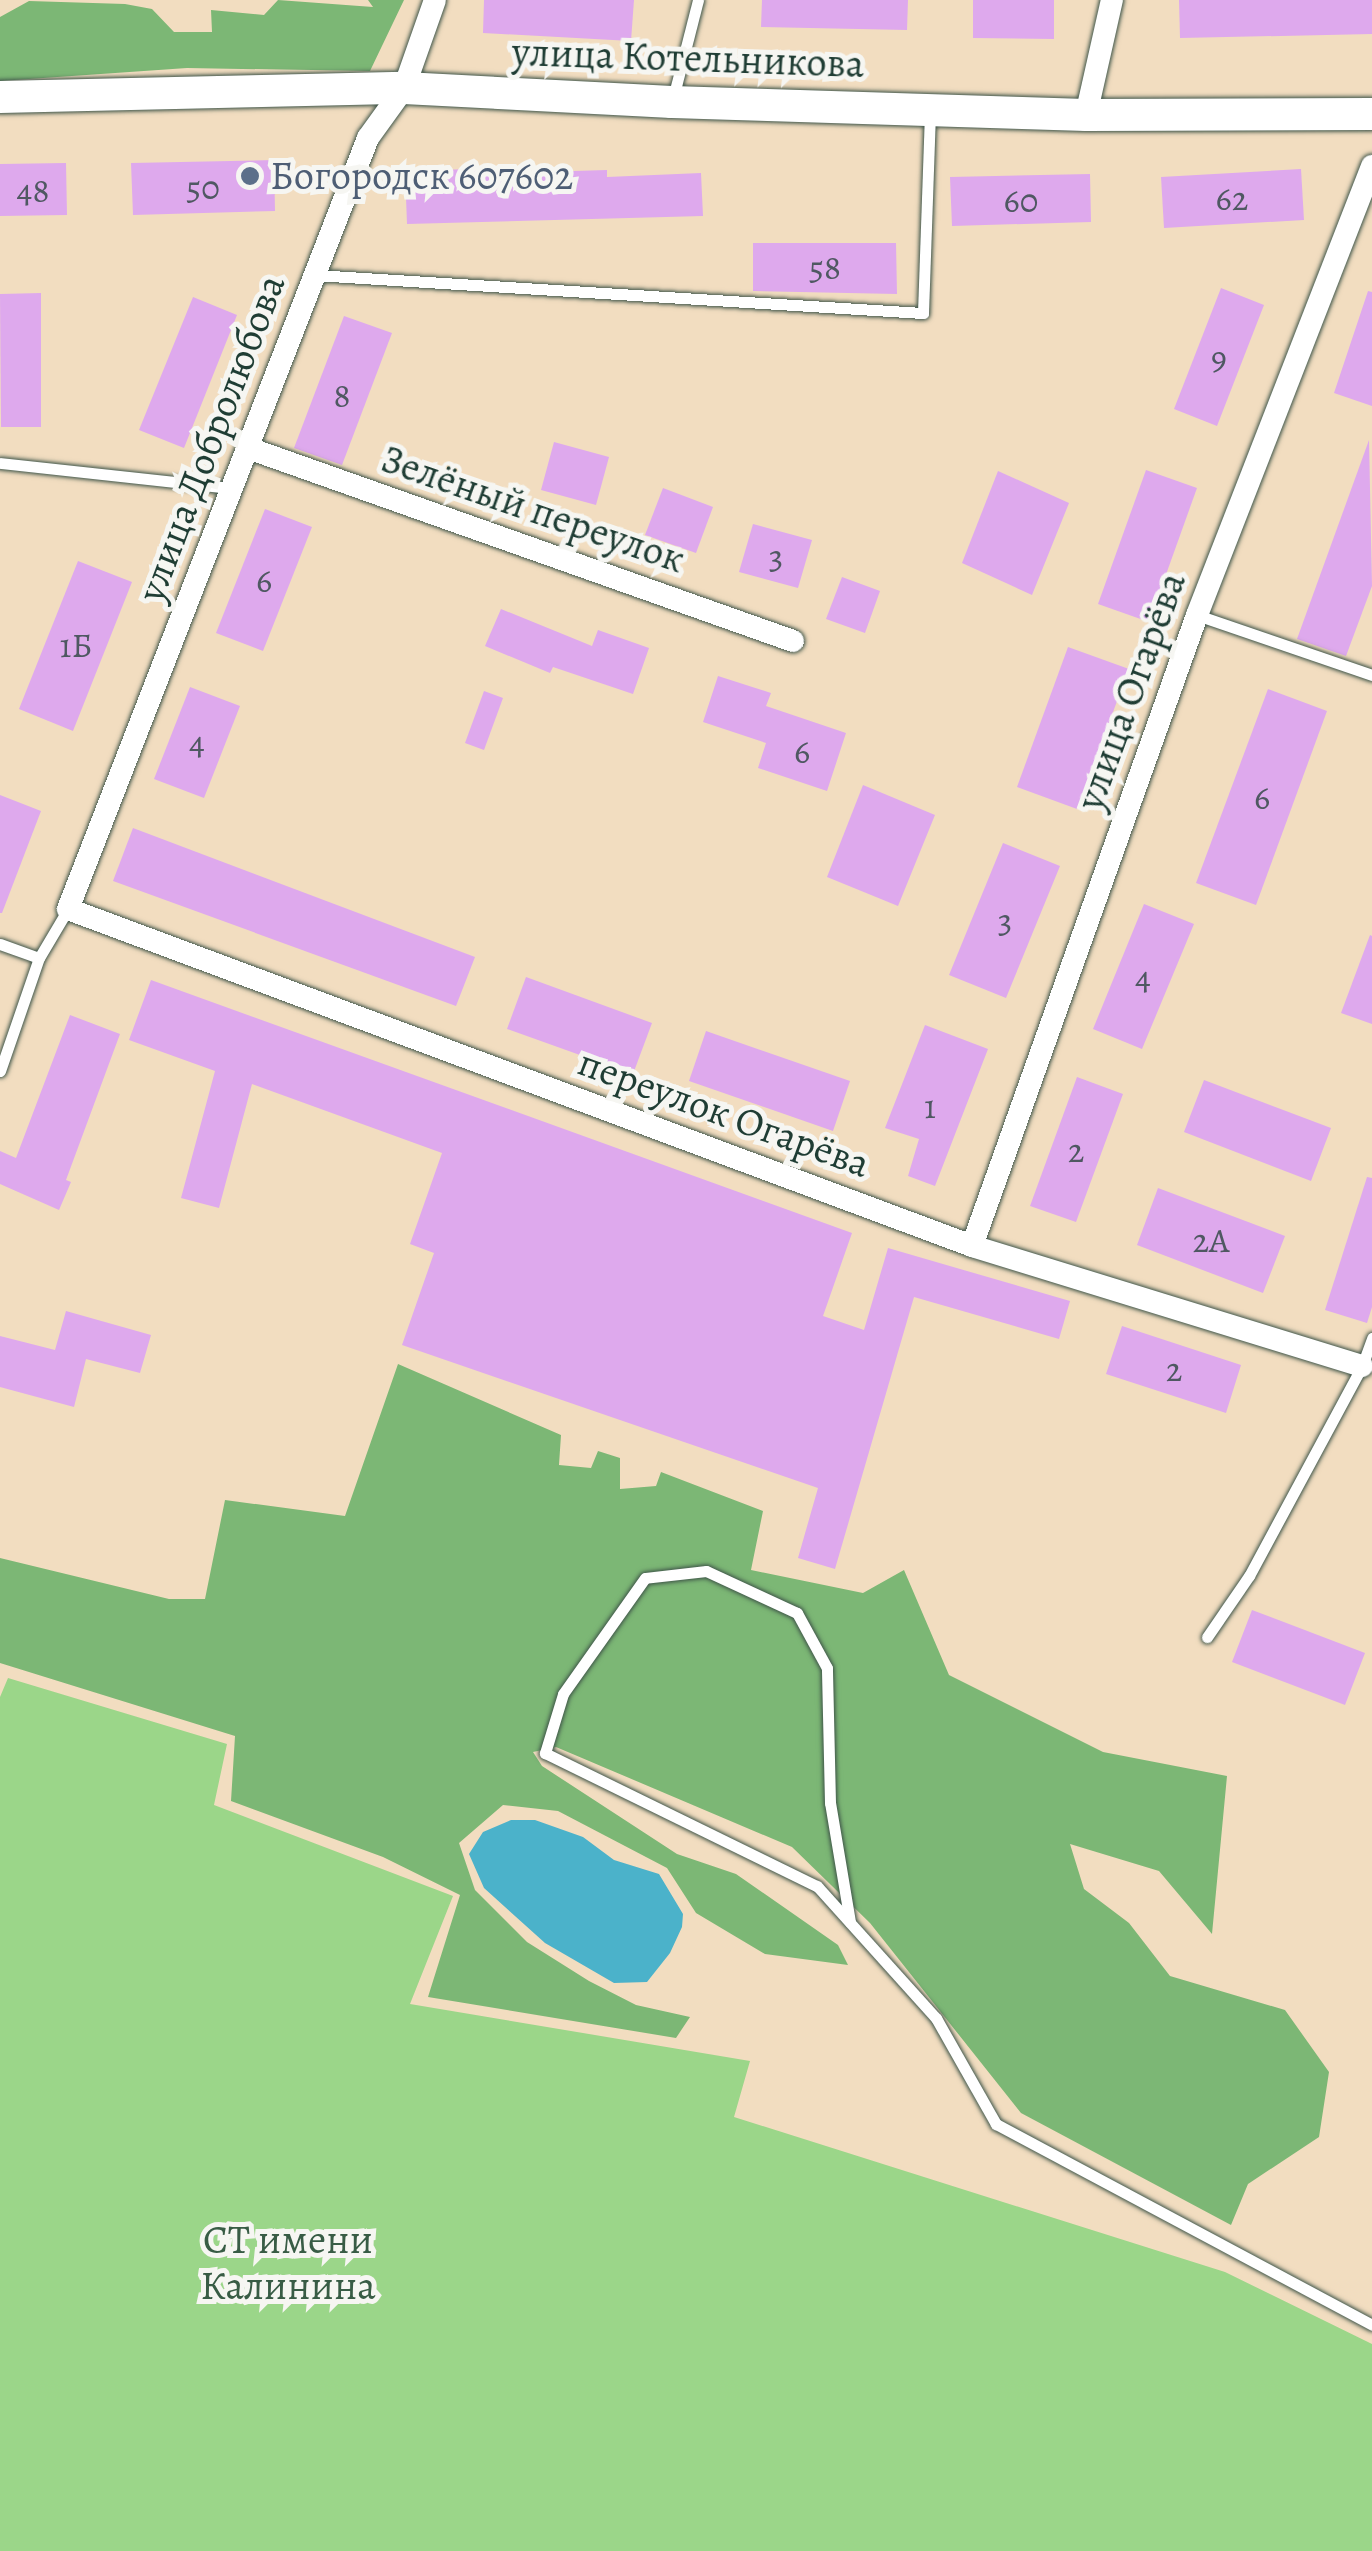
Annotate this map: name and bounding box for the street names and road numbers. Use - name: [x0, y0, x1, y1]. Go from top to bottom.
- street label: улица Котельникова: [511, 28, 865, 88]
- street label: улица Добролюбова: [127, 268, 295, 608]
- street label: Зелёный переулок: [375, 435, 691, 583]
- street label: улица Огарёва: [1066, 566, 1196, 816]
- street label: переулок Огарёва: [572, 1038, 876, 1188]

